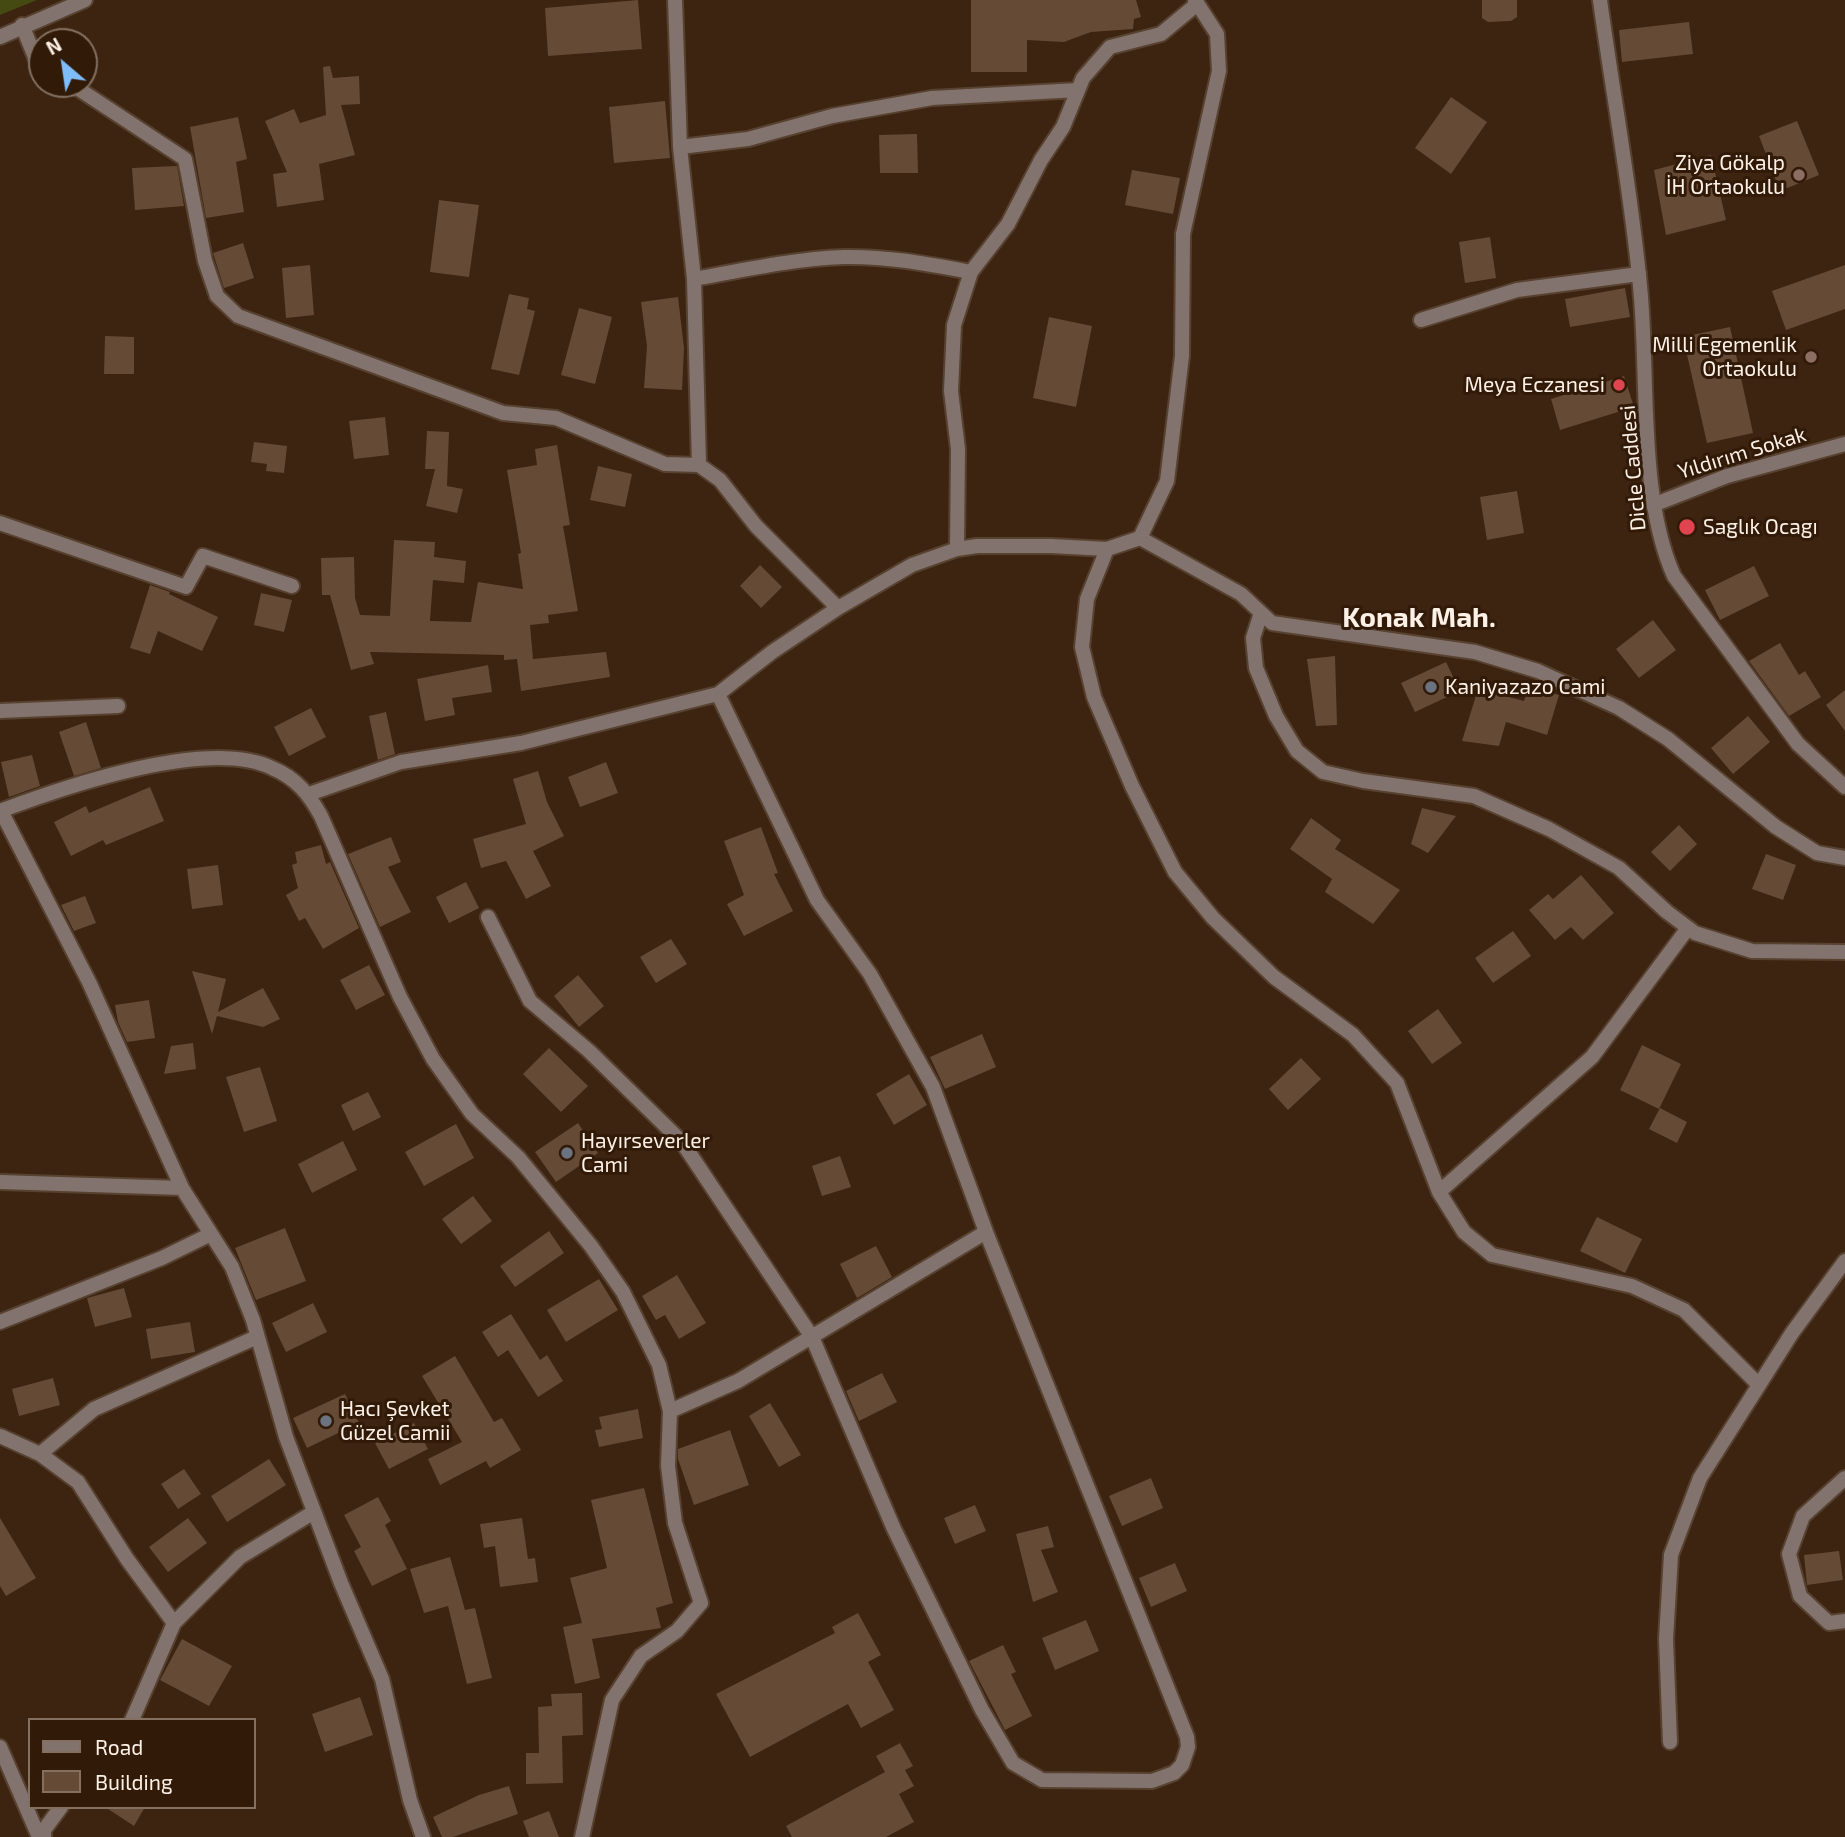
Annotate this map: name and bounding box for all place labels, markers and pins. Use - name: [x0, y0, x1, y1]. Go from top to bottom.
- place label: Ziya Gökalp İH Ortaokulu: [1666, 150, 1785, 200]
- marker: Ziya Gökalp İH Ortaokulu: [1791, 167, 1807, 183]
- place label: Milli Egemenlik Ortaokulu: [1652, 332, 1797, 382]
- marker: Milli Egemenlik Ortaokulu: [1803, 349, 1819, 365]
- place label: Meya Eczanesi: [1465, 372, 1605, 398]
- marker: Meya Eczanesi: [1611, 377, 1627, 393]
- place label: Saglık Ocagı: [1703, 514, 1818, 540]
- marker: Saglık Ocagı: [1677, 517, 1697, 537]
- place label: Kaniyazazo Cami: [1445, 674, 1606, 700]
- marker: Kaniyazazo Cami: [1423, 679, 1439, 695]
- place label: Hayırseverler Cami: [581, 1128, 710, 1178]
- marker: Hayırseverler Cami: [559, 1145, 575, 1161]
- place label: Hacı Şevket Güzel Camii: [340, 1396, 450, 1446]
- marker: Hacı Şevket Güzel Camii: [318, 1413, 334, 1429]

